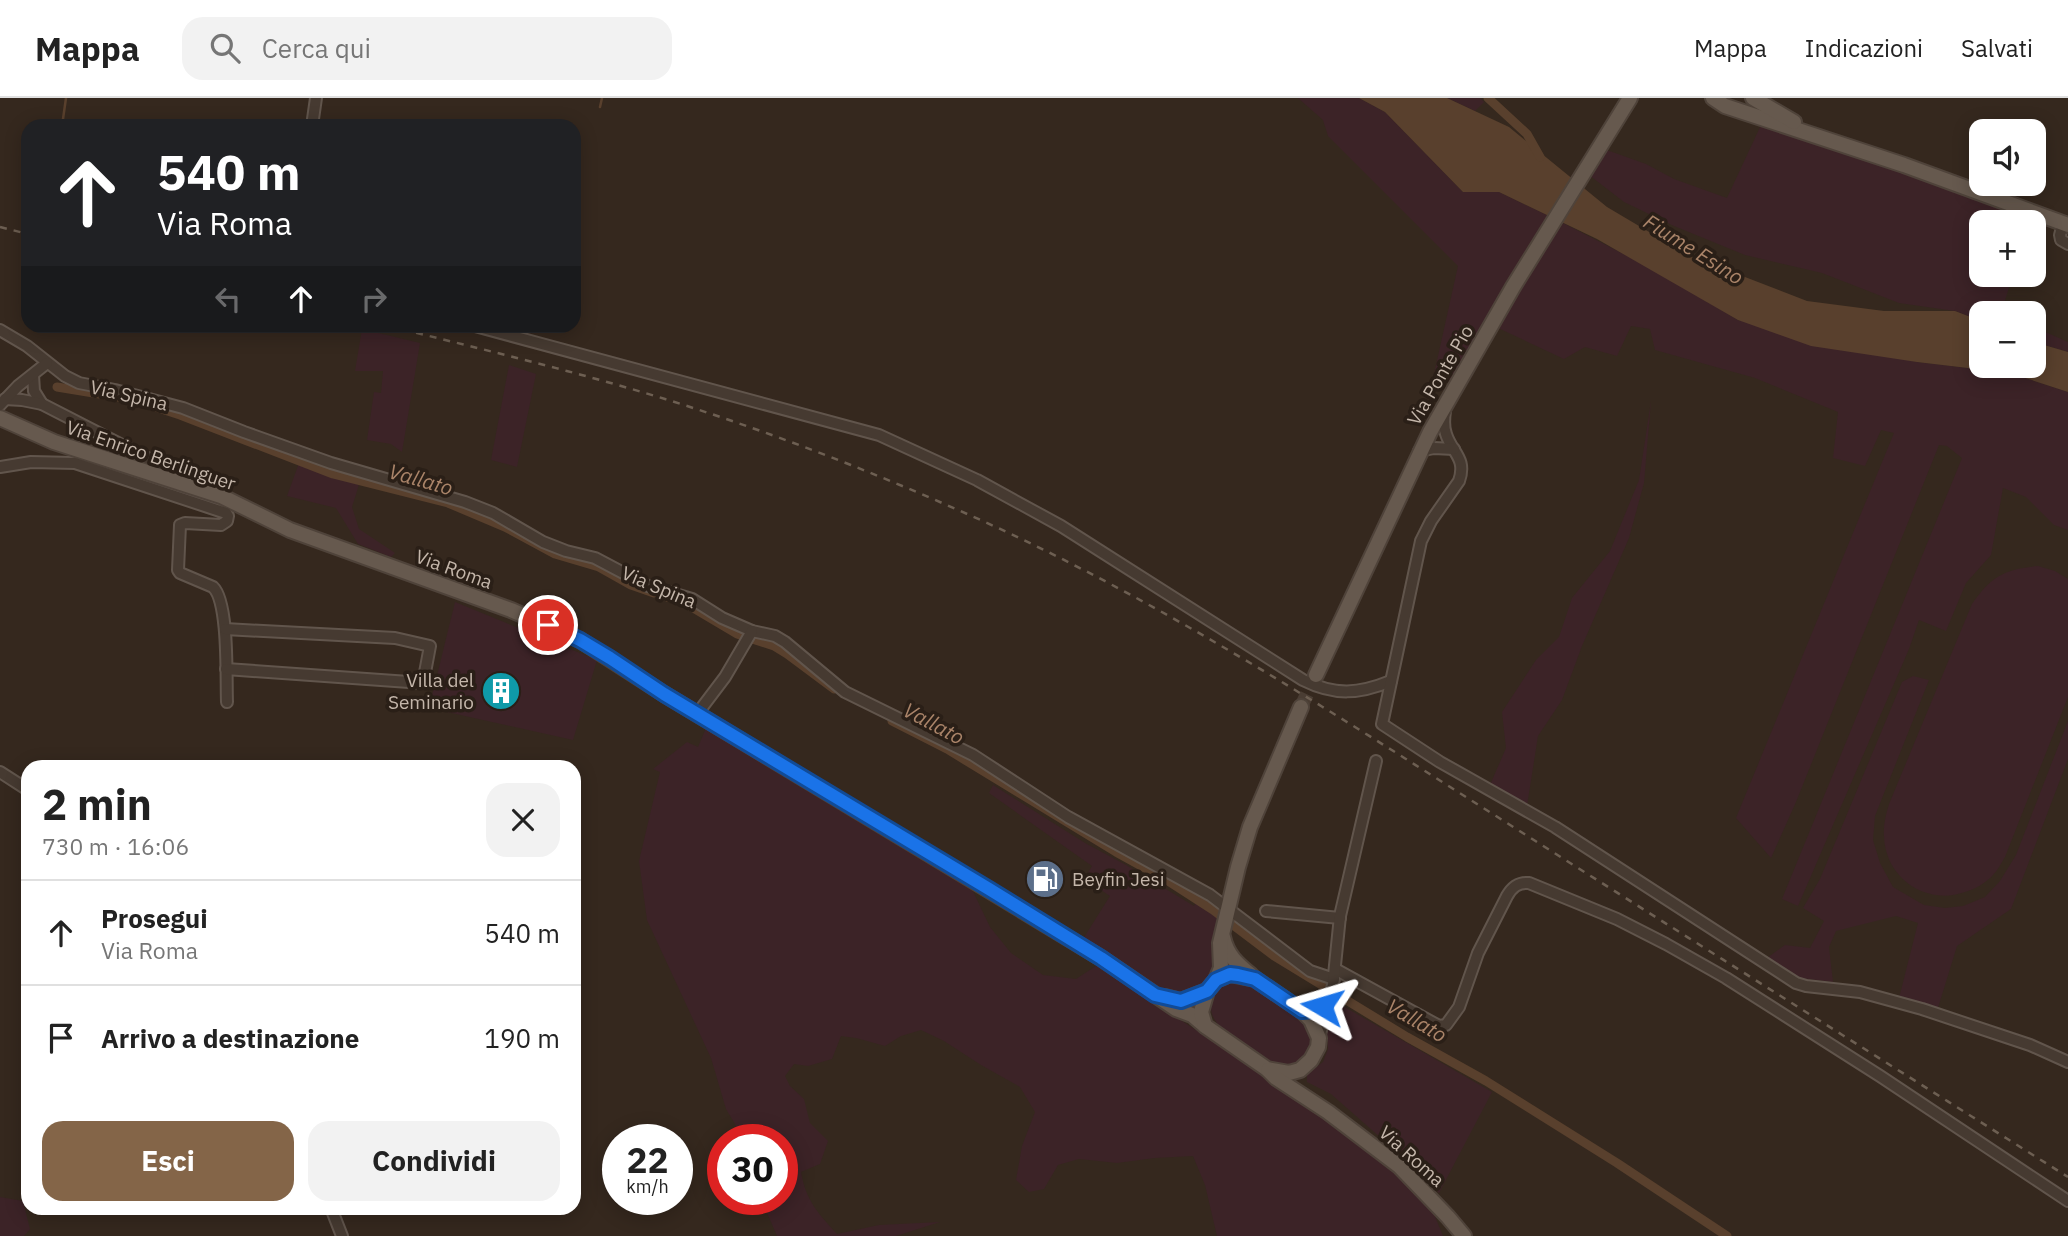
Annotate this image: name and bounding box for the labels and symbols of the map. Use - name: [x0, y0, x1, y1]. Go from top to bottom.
- water label: Fiume Esino: [1639, 207, 1749, 291]
- street label: Via Ponte Pio: [1402, 321, 1478, 429]
- street label: Via Spina: [88, 374, 170, 416]
- street label: Via Enrico Berlinguer: [63, 415, 239, 495]
- water label: Vallato: [386, 457, 456, 501]
- street label: Via Roma: [412, 544, 496, 594]
- street label: Via Spina: [618, 561, 700, 613]
- pin: [518, 595, 578, 655]
- place label: Villa del Seminario: [388, 668, 474, 714]
- building icon: Villa del Seminario: [480, 670, 522, 712]
- water label: Vallato: [899, 695, 969, 751]
- fuel station icon: Beyfin Jesi: [1024, 858, 1066, 900]
- place label: Beyfin Jesi: [1072, 867, 1164, 891]
- position arrow: [1285, 969, 1359, 1043]
- water label: Vallato: [1382, 992, 1452, 1048]
- street label: Via Roma: [1374, 1120, 1450, 1192]
- speed limit sign: 30: [707, 1124, 798, 1215]

